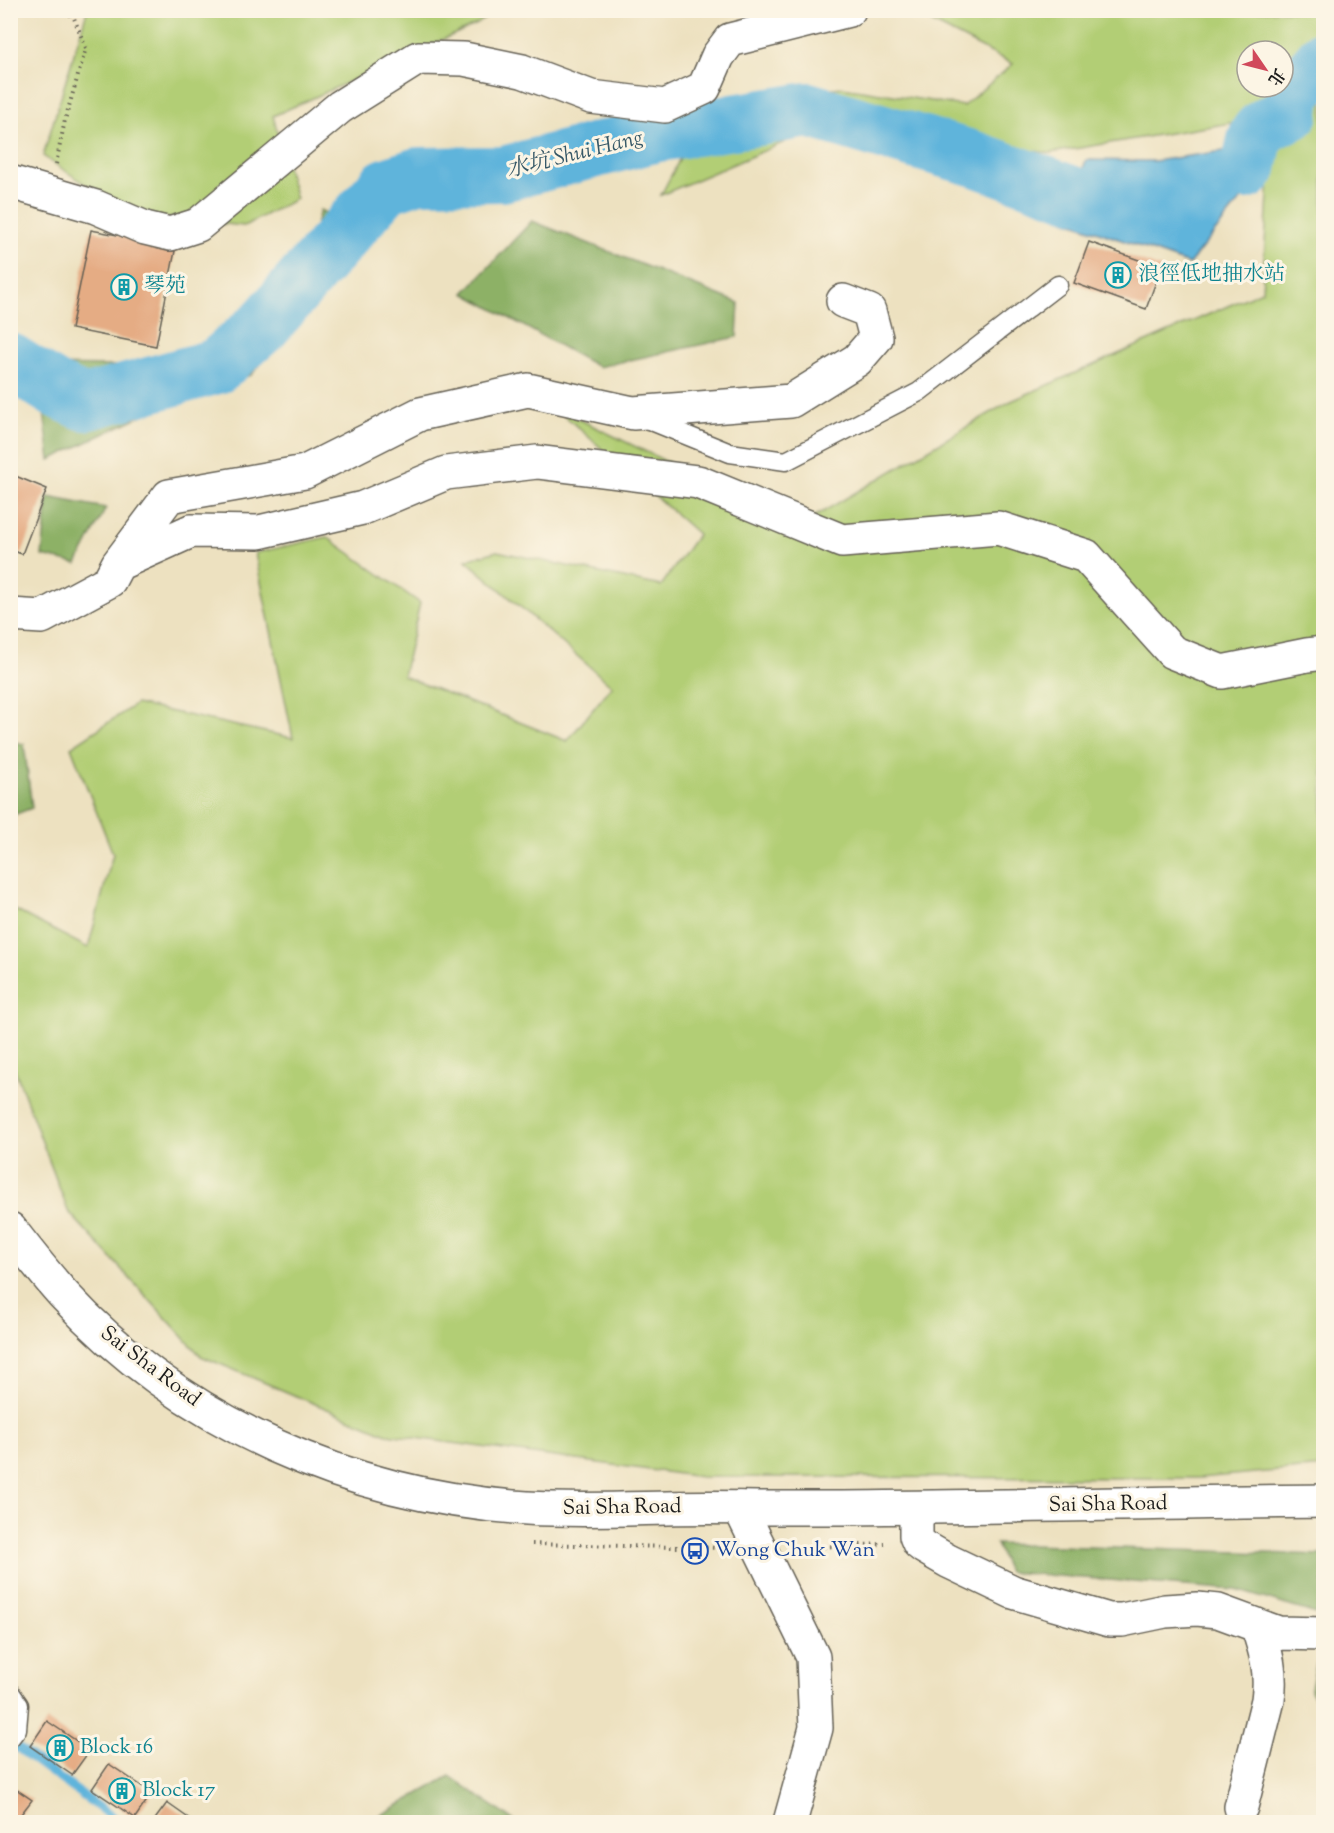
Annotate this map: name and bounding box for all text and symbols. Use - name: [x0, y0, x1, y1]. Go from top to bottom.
- north arrow: [1235, 39, 1295, 99]
- text: 北: [1261, 63, 1289, 89]
- water label: 水坑 Shui Hang: [503, 122, 647, 187]
- building icon: 浪徑低地抽水站: [1103, 260, 1133, 290]
- place label: 浪徑低地抽水站: [1138, 260, 1285, 290]
- building icon: 琴苑: [109, 272, 139, 302]
- place label: 琴苑: [144, 272, 186, 302]
- street label: Sai Sha Road: [94, 1319, 207, 1415]
- street label: Sai Sha Road: [1048, 1489, 1168, 1521]
- street label: Sai Sha Road: [562, 1492, 682, 1524]
- bus stop icon: Wong Chuk Wan: [680, 1536, 710, 1566]
- place label: Wong Chuk Wan: [714, 1536, 875, 1566]
- building icon: Block 16: [45, 1733, 75, 1763]
- place label: Block 16: [80, 1733, 153, 1763]
- building icon: Block 17: [107, 1776, 137, 1806]
- place label: Block 17: [142, 1776, 216, 1806]

